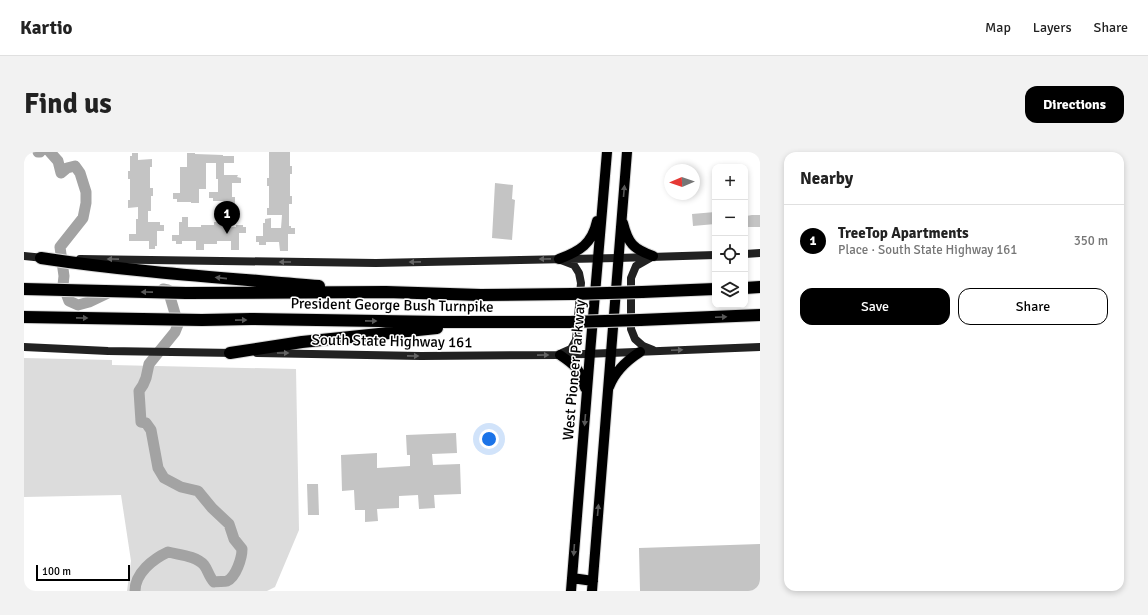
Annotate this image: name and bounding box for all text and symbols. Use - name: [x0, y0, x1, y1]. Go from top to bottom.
- text: Kartio: [20, 16, 73, 40]
- text: Map: [985, 19, 1011, 36]
- text: Layers: [1033, 19, 1072, 36]
- text: Share: [1094, 19, 1128, 36]
- button: Directions: [1025, 86, 1124, 123]
- text: Find us: [24, 87, 112, 121]
- north arrow: [664, 164, 700, 200]
- map controls: [712, 164, 748, 308]
- button: +: [712, 164, 748, 200]
- text: Nearby: [800, 168, 853, 189]
- one-way arrow: [621, 185, 627, 197]
- button: −: [712, 200, 748, 236]
- pin: 1: [214, 201, 240, 234]
- text: TreeTop Apartments: [838, 224, 969, 242]
- text: 1: [809, 233, 817, 249]
- text: 350 m: [1074, 233, 1108, 249]
- button: locate: [712, 236, 748, 272]
- text: Place · South State Highway 161: [838, 242, 1017, 258]
- one-way arrow: [106, 256, 119, 262]
- one-way arrow: [539, 256, 551, 263]
- one-way arrow: [278, 259, 291, 265]
- one-way arrow: [408, 259, 421, 265]
- button: layers: [712, 272, 748, 308]
- one-way arrow: [215, 275, 227, 281]
- button: Save: [800, 288, 950, 325]
- button: Share: [958, 288, 1108, 325]
- one-way arrow: [140, 289, 153, 295]
- street label: President George Bush Turnpike: [290, 294, 494, 316]
- street label: West Pioneer Parkway: [559, 299, 589, 441]
- one-way arrow: [715, 313, 727, 320]
- one-way arrow: [76, 315, 89, 321]
- one-way arrow: [235, 316, 247, 323]
- one-way arrow: [365, 318, 378, 324]
- street label: South State Highway 161: [311, 331, 473, 351]
- one-way arrow: [671, 347, 684, 353]
- one-way arrow: [277, 350, 289, 357]
- one-way arrow: [537, 352, 550, 358]
- one-way arrow: [407, 353, 420, 359]
- one-way arrow: [581, 414, 588, 426]
- your location: [479, 429, 499, 449]
- one-way arrow: [595, 504, 602, 516]
- one-way arrow: [571, 544, 578, 556]
- scale bar: [36, 563, 130, 582]
- text: 100 m: [42, 565, 71, 578]

